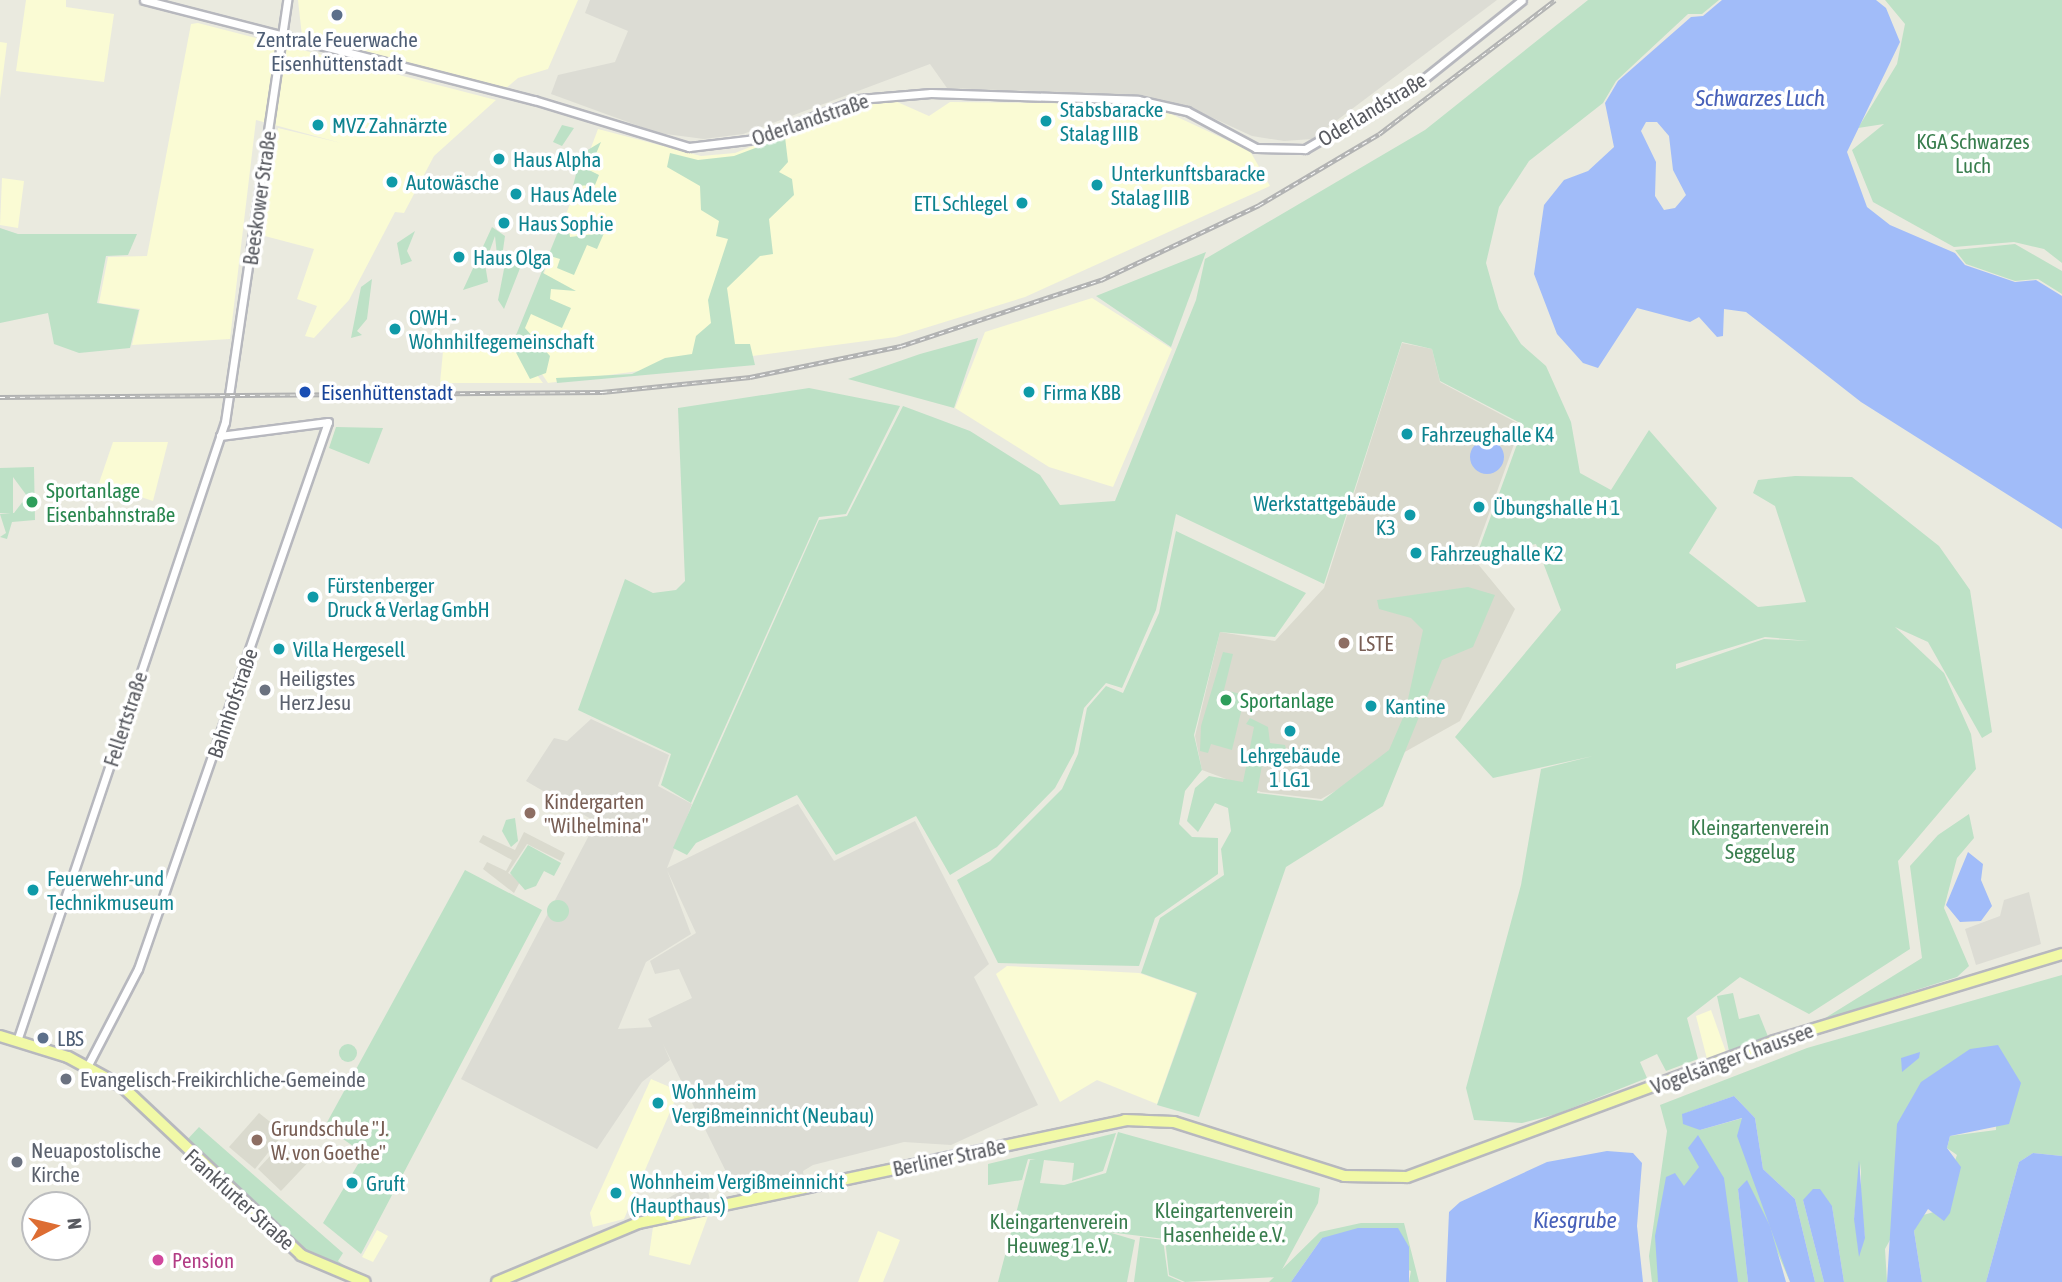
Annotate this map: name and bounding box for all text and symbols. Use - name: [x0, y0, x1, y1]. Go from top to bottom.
- marker: Zentrale Feuerwache Eisenhüttenstadt: [329, 7, 345, 23]
- place label: Zentrale Feuerwache Eisenhüttenstadt: [256, 26, 418, 76]
- street label: Oderlandstraße: [1313, 67, 1431, 151]
- water label: Schwarzes Luch: [1695, 84, 1825, 112]
- street label: Oderlandstraße: [748, 87, 872, 151]
- place label: Stabsbaracke Stalag IIIB: [1060, 96, 1163, 146]
- place label: MVZ Zahnärzte: [332, 112, 447, 138]
- marker: Stabsbaracke Stalag IIIB: [1038, 113, 1054, 129]
- marker: MVZ Zahnärzte: [310, 117, 326, 133]
- park label: KGA Schwarzes Luch: [1916, 128, 2030, 178]
- street label: Beeskower Straße: [237, 129, 281, 267]
- place label: Haus Alpha: [513, 146, 601, 172]
- marker: Haus Alpha: [491, 151, 507, 167]
- place label: Unterkunftsbaracke Stalag IIIB: [1111, 160, 1265, 210]
- place label: Autowäsche: [406, 169, 499, 195]
- marker: Autowäsche: [384, 174, 400, 190]
- marker: Unterkunftsbaracke Stalag IIIB: [1089, 177, 1105, 193]
- place label: Haus Adele: [530, 181, 617, 207]
- marker: Haus Adele: [508, 186, 524, 202]
- place label: ETL Schlegel: [913, 190, 1008, 216]
- marker: ETL Schlegel: [1014, 195, 1030, 211]
- place label: Haus Sophie: [518, 210, 614, 236]
- marker: Haus Sophie: [496, 215, 512, 231]
- place label: Haus Olga: [473, 244, 551, 270]
- marker: Haus Olga: [451, 249, 467, 265]
- place label: OWH - Wohnhilfegemeinschaft: [409, 304, 595, 354]
- marker: OWH - Wohnhilfegemeinschaft: [387, 321, 403, 337]
- place label: Eisenhüttenstadt: [321, 379, 453, 405]
- place label: Firma KBB: [1043, 379, 1120, 405]
- marker: Eisenhüttenstadt: [295, 382, 315, 402]
- marker: Firma KBB: [1021, 384, 1037, 400]
- place label: Fahrzeughalle K4: [1421, 421, 1555, 447]
- marker: Fahrzeughalle K4: [1399, 426, 1415, 442]
- place label: Sportanlage Eisenbahnstraße: [46, 477, 175, 527]
- place label: Werkstattgebäude K3: [1254, 490, 1396, 540]
- marker: Sportanlage Eisenbahnstraße: [24, 494, 40, 510]
- place label: Übungshalle H 1: [1493, 494, 1620, 520]
- marker: Übungshalle H 1: [1471, 499, 1487, 515]
- marker: Werkstattgebäude K3: [1402, 507, 1418, 523]
- place label: Fahrzeughalle K2: [1430, 540, 1564, 566]
- marker: Fahrzeughalle K2: [1408, 545, 1424, 561]
- place label: Fürstenberger Druck & Verlag GmbH: [327, 572, 490, 622]
- marker: Fürstenberger Druck & Verlag GmbH: [305, 589, 321, 605]
- place label: LSTE: [1358, 630, 1393, 656]
- marker: LSTE: [1336, 635, 1352, 651]
- place label: Villa Hergesell: [293, 636, 405, 662]
- marker: Villa Hergesell: [271, 641, 287, 657]
- street label: Bahnhofstraße: [201, 645, 263, 761]
- place label: Heiligstes Herz Jesu: [279, 665, 355, 715]
- street label: Fellertstraße: [98, 668, 152, 770]
- marker: Heiligstes Herz Jesu: [257, 682, 273, 698]
- place label: Sportanlage: [1240, 687, 1334, 713]
- marker: Sportanlage: [1218, 692, 1234, 708]
- place label: Kantine: [1385, 693, 1445, 719]
- marker: Kantine: [1363, 698, 1379, 714]
- marker: Lehrgebäude 1 LG1: [1282, 723, 1298, 739]
- place label: Lehrgebäude 1 LG1: [1240, 742, 1340, 792]
- place label: Kindergarten "Wilhelmina": [544, 788, 648, 838]
- marker: Kindergarten "Wilhelmina": [522, 805, 538, 821]
- park label: Kleingartenverein Seggelug: [1691, 814, 1829, 864]
- place label: Feuerwehr-und Technikmuseum: [47, 865, 174, 915]
- marker: Feuerwehr-und Technikmuseum: [25, 882, 41, 898]
- street label: Vogelsänger Chaussee: [1647, 1017, 1817, 1099]
- place label: LBS: [57, 1025, 84, 1051]
- marker: LBS: [35, 1030, 51, 1046]
- place label: Evangelisch-Freikirchliche-Gemeinde: [80, 1066, 366, 1092]
- marker: Evangelisch-Freikirchliche-Gemeinde: [58, 1071, 74, 1087]
- place label: Wohnheim Vergißmeinnicht (Neubau): [672, 1078, 874, 1128]
- marker: Wohnheim Vergißmeinnicht (Neubau): [650, 1095, 666, 1111]
- place label: Grundschule "J. W. von Goethe": [271, 1115, 389, 1165]
- marker: Grundschule "J. W. von Goethe": [249, 1132, 265, 1148]
- street label: Berliner Straße: [890, 1133, 1008, 1181]
- place label: Neuapostolische Kirche: [31, 1137, 161, 1187]
- street label: Frankfurter Straße: [180, 1143, 300, 1255]
- marker: Neuapostolische Kirche: [9, 1154, 25, 1170]
- place label: Wohnheim Vergißmeinnicht (Haupthaus): [630, 1168, 845, 1218]
- place label: Gruft: [366, 1170, 405, 1196]
- marker: Gruft: [344, 1175, 360, 1191]
- marker: Wohnheim Vergißmeinnicht (Haupthaus): [608, 1185, 624, 1201]
- north arrow: [21, 1191, 91, 1261]
- park label: Kleingartenverein Hasenheide e.V.: [1155, 1197, 1293, 1247]
- water label: Kiesgrube: [1533, 1206, 1617, 1234]
- park label: Kleingartenverein Heuweg 1 e.V.: [990, 1208, 1128, 1258]
- text: N: [63, 1217, 86, 1231]
- place label: Pension: [172, 1247, 234, 1273]
- marker: Pension: [150, 1252, 166, 1268]

